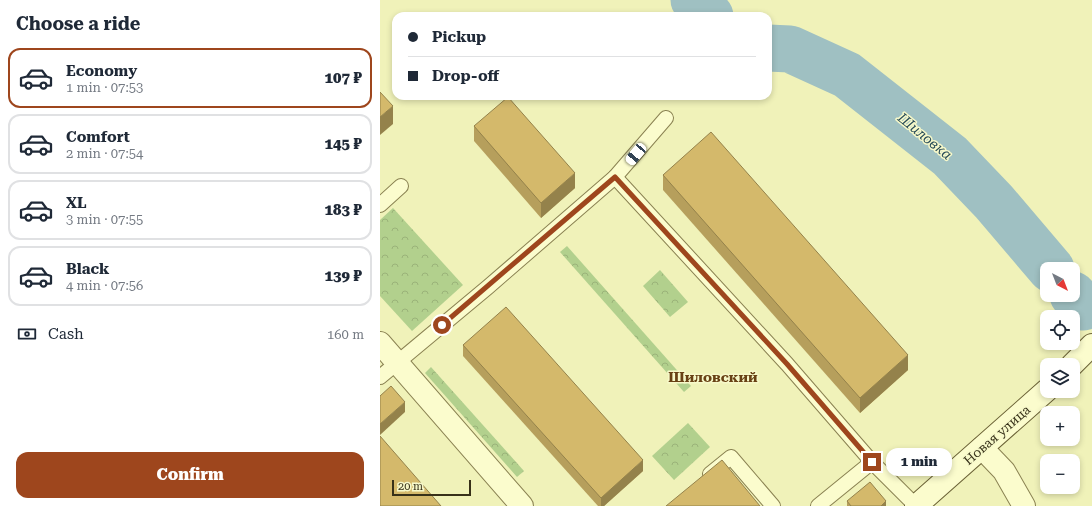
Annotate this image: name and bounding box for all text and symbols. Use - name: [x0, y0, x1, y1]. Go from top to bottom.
- text: Choose a ride: [16, 13, 140, 34]
- text: Pickup: [432, 28, 486, 46]
- icon: car: [18, 60, 54, 96]
- text: Economy: [66, 62, 137, 80]
- text: Drop-off: [432, 67, 499, 85]
- text: 107 ₽: [325, 69, 362, 87]
- text: 1 min · 07:53: [66, 80, 143, 95]
- water label: Шиловка: [894, 109, 955, 163]
- icon: car: [18, 126, 54, 162]
- text: Comfort: [66, 128, 130, 146]
- text: 145 ₽: [325, 135, 362, 153]
- car: [624, 141, 648, 167]
- text: 2 min · 07:54: [66, 146, 143, 161]
- icon: car: [18, 192, 54, 228]
- text: XL: [66, 194, 87, 212]
- text: 183 ₽: [325, 201, 362, 219]
- text: 3 min · 07:55: [66, 212, 143, 227]
- icon: car: [18, 258, 54, 294]
- text: Black: [66, 260, 109, 278]
- north arrow: [1040, 262, 1080, 302]
- map controls: [1040, 262, 1080, 494]
- text: 139 ₽: [325, 267, 362, 285]
- text: 4 min · 07:56: [66, 278, 143, 293]
- button: locate: [1040, 310, 1080, 350]
- route start: [433, 316, 451, 334]
- icon: cash: [16, 323, 38, 345]
- text: Cash: [48, 325, 84, 343]
- text: 160 m: [327, 327, 364, 342]
- button: layers: [1040, 358, 1080, 398]
- district label: Шиловский: [668, 369, 758, 385]
- street label: Новая улица: [961, 402, 1033, 468]
- button: +: [1040, 406, 1080, 446]
- callout: 1 min: [886, 448, 952, 476]
- button: Confirm: [16, 452, 364, 498]
- route end: [863, 453, 881, 471]
- text: 1 min: [901, 454, 937, 469]
- button: −: [1040, 454, 1080, 494]
- scale bar: [392, 478, 471, 497]
- text: 20 m: [398, 480, 423, 493]

